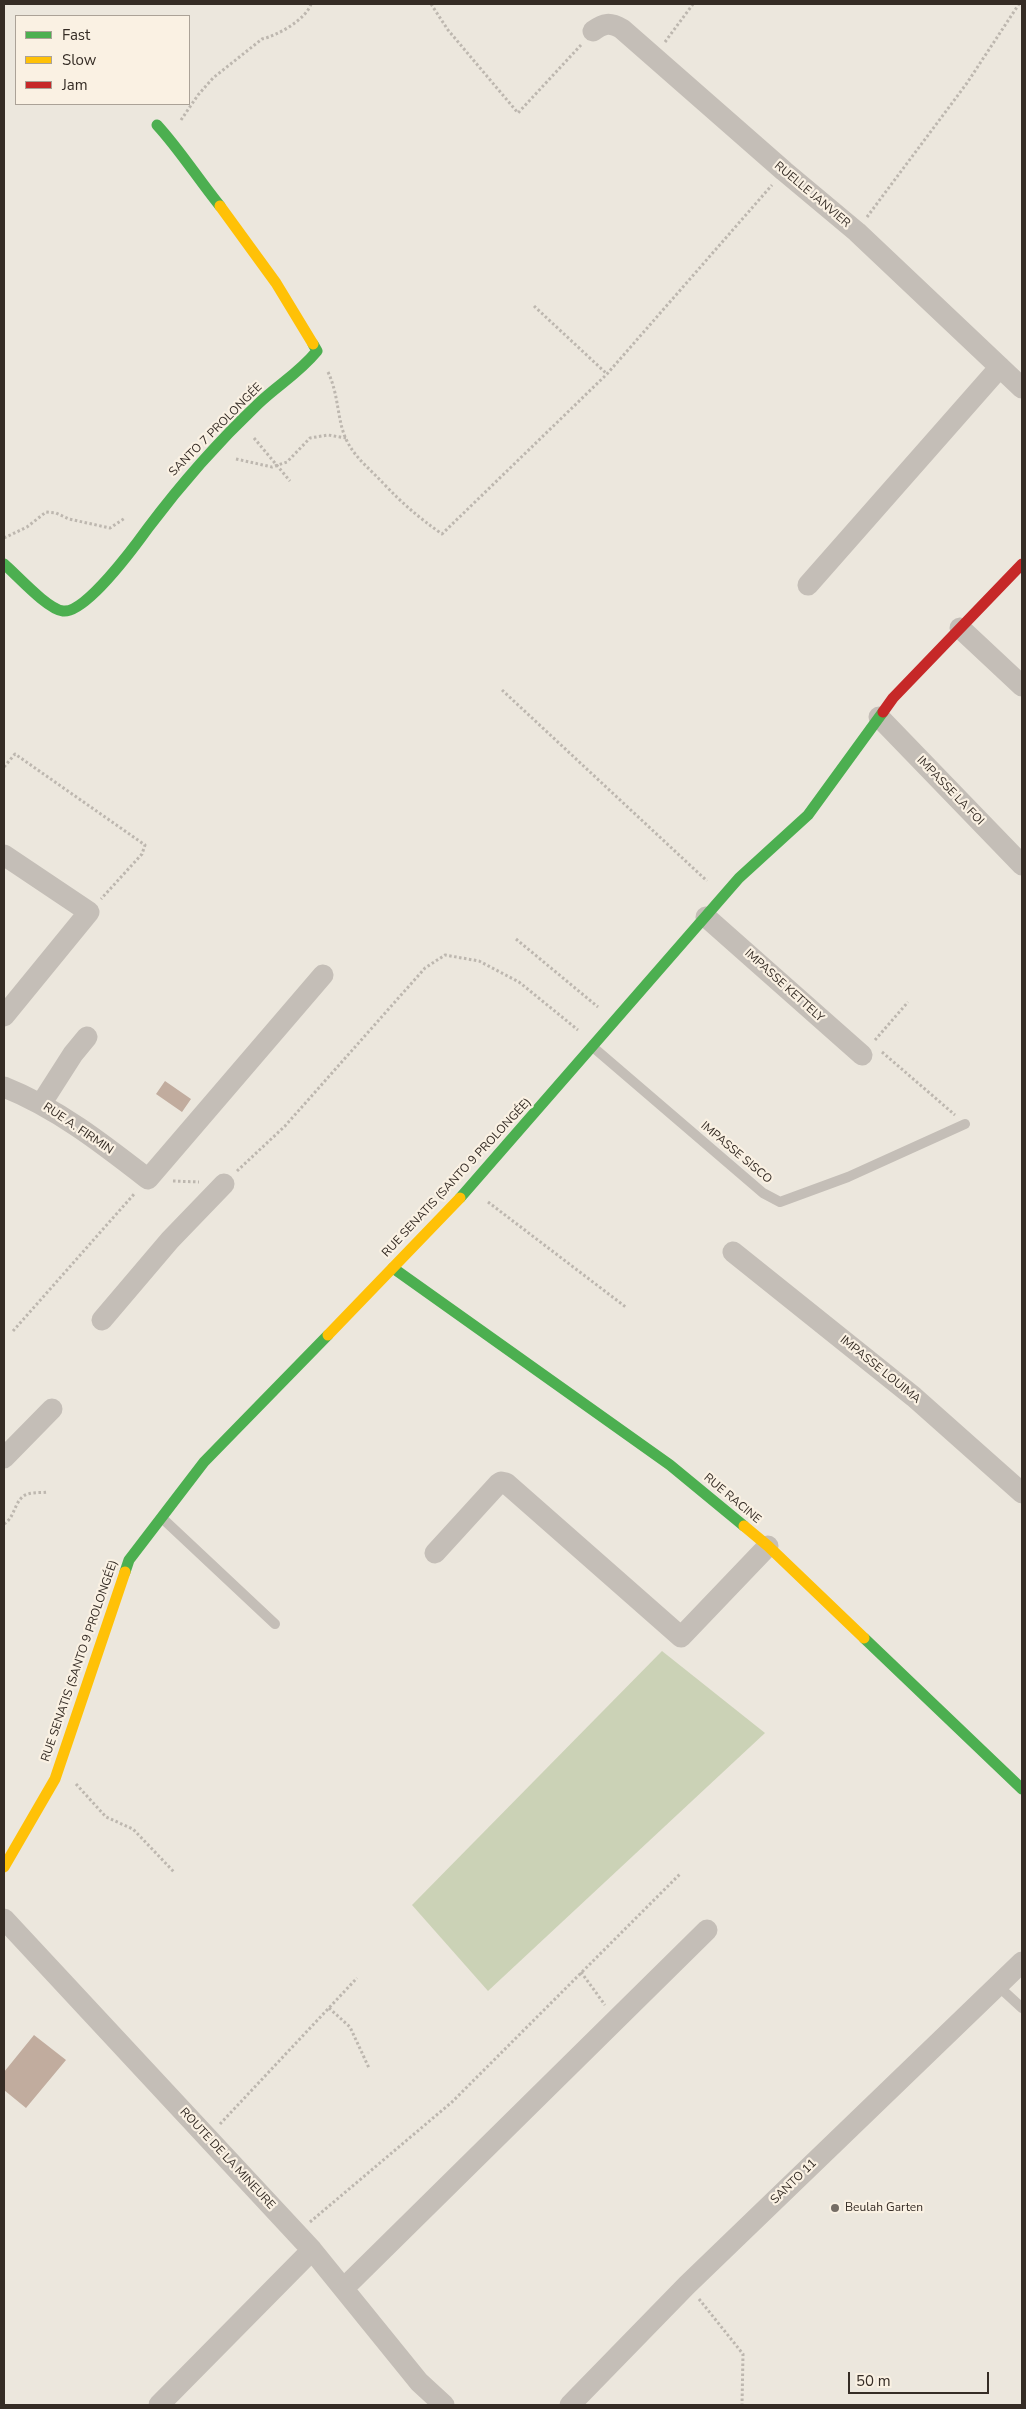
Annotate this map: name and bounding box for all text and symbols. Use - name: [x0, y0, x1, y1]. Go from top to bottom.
- legend: [15, 15, 190, 105]
- text: Fast: [62, 25, 90, 45]
- text: Slow: [62, 50, 96, 70]
- text: Jam: [62, 75, 88, 95]
- street label: RUELLE JANVIER: [771, 159, 853, 231]
- street label: SANTO 7 PROLONGÉE: [166, 380, 266, 480]
- street label: IMPASSE LA FOI: [913, 754, 987, 828]
- street label: IMPASSE KETTELY: [741, 947, 827, 1025]
- street label: RUE SENATIS (SANTO 9 PROLONGÉE): [379, 1095, 535, 1261]
- street label: RUE A. FIRMIN: [40, 1100, 116, 1158]
- street label: IMPASSE SISCO: [697, 1119, 775, 1187]
- street label: IMPASSE LOUIMA: [837, 1333, 923, 1407]
- street label: RUE RACINE: [700, 1471, 764, 1527]
- street label: RUE SENATIS (SANTO 9 PROLONGÉE): [39, 1558, 121, 1764]
- street label: ROUTE DE LA MINEURE: [176, 2105, 278, 2213]
- street label: SANTO 11: [768, 2157, 820, 2207]
- place label: Beulah Garten: [845, 2201, 923, 2215]
- marker: Beulah Garten: [829, 2202, 841, 2214]
- scale bar: [851, 2362, 992, 2394]
- text: 50 m: [856, 2371, 891, 2391]

